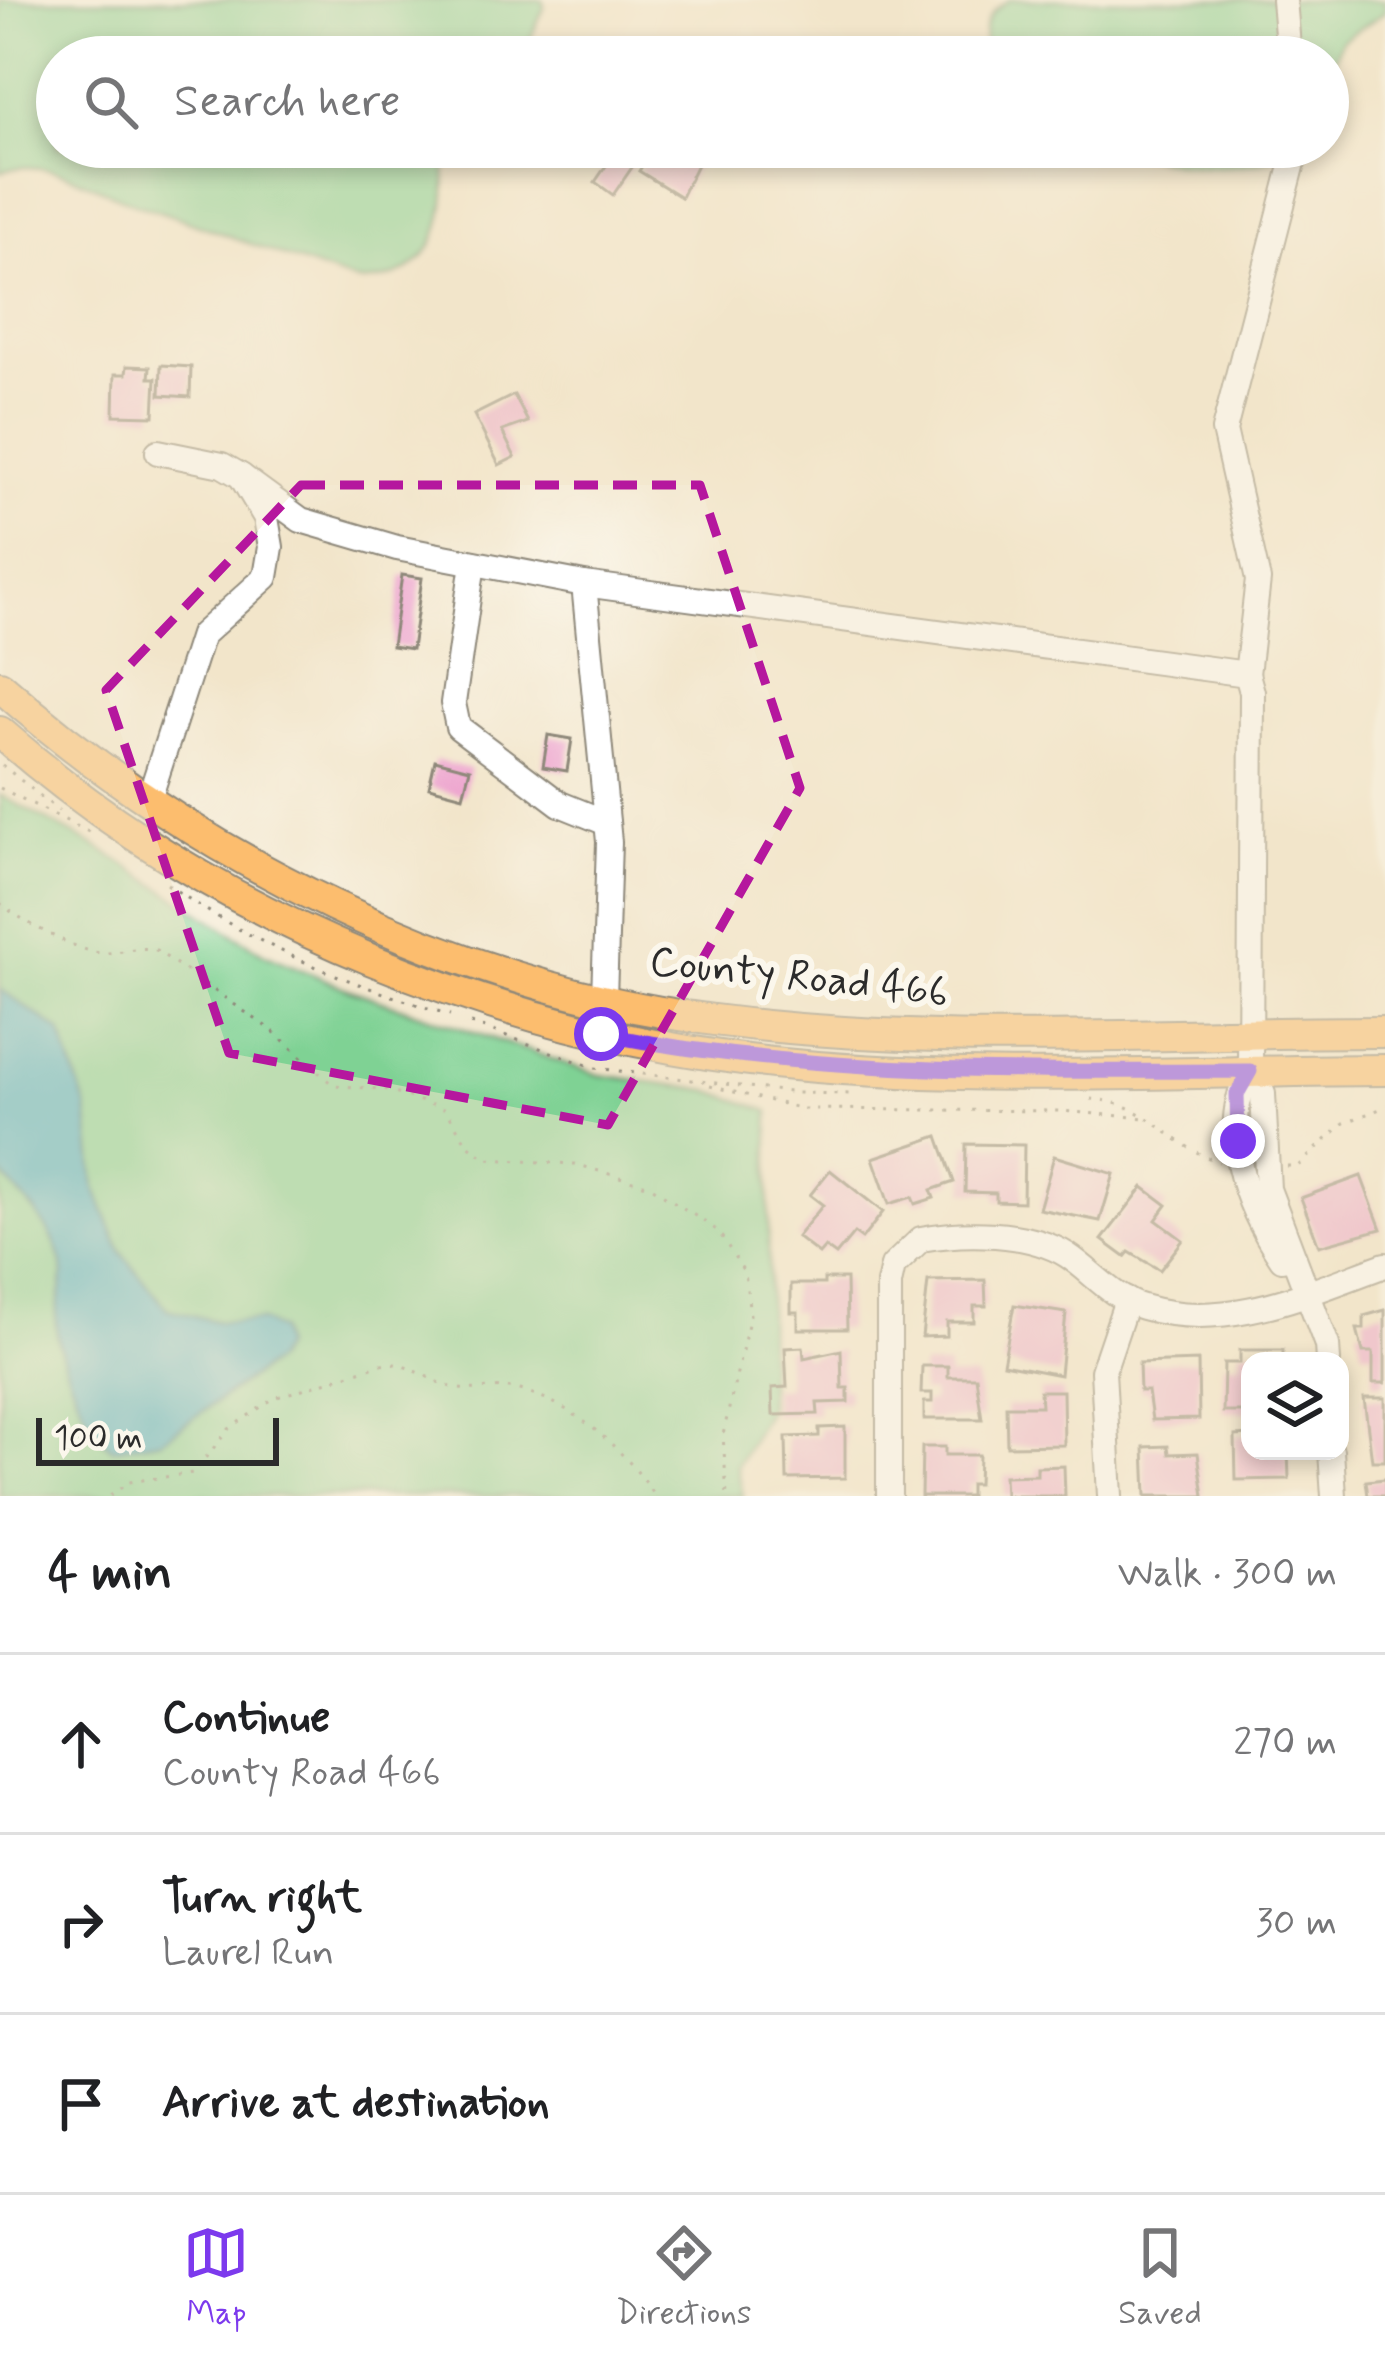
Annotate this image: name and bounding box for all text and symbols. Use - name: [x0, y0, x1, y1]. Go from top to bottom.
- search box: [36, 36, 1349, 168]
- icon: search: [78, 69, 144, 135]
- text: Search here: [174, 73, 401, 132]
- street label: County Road 466: [647, 935, 951, 1021]
- route start: [574, 1007, 628, 1061]
- route end: [1211, 1114, 1265, 1168]
- map controls: [1241, 1352, 1349, 1460]
- button: layers: [1241, 1352, 1349, 1460]
- scale bar: [36, 1412, 279, 1465]
- text: 100 m: [54, 1417, 143, 1461]
- text: 4 min: [48, 1541, 172, 1607]
- text: Walk · 300 m: [1118, 1549, 1337, 1600]
- text: Continue: [162, 1689, 330, 1748]
- icon: ahead: [48, 1711, 114, 1777]
- text: 270 m: [1233, 1718, 1337, 1769]
- text: County Road 466: [162, 1748, 441, 1799]
- text: Turn right: [162, 1869, 362, 1928]
- icon: right: [48, 1891, 114, 1957]
- text: 30 m: [1255, 1898, 1337, 1949]
- text: Laurel Run: [162, 1928, 334, 1979]
- icon: arrive: [48, 2071, 114, 2137]
- text: Arrive at destination: [162, 2074, 550, 2133]
- tab: Map: [183, 2220, 249, 2336]
- tab: Directions: [616, 2220, 752, 2336]
- tab: Saved: [1118, 2220, 1202, 2336]

